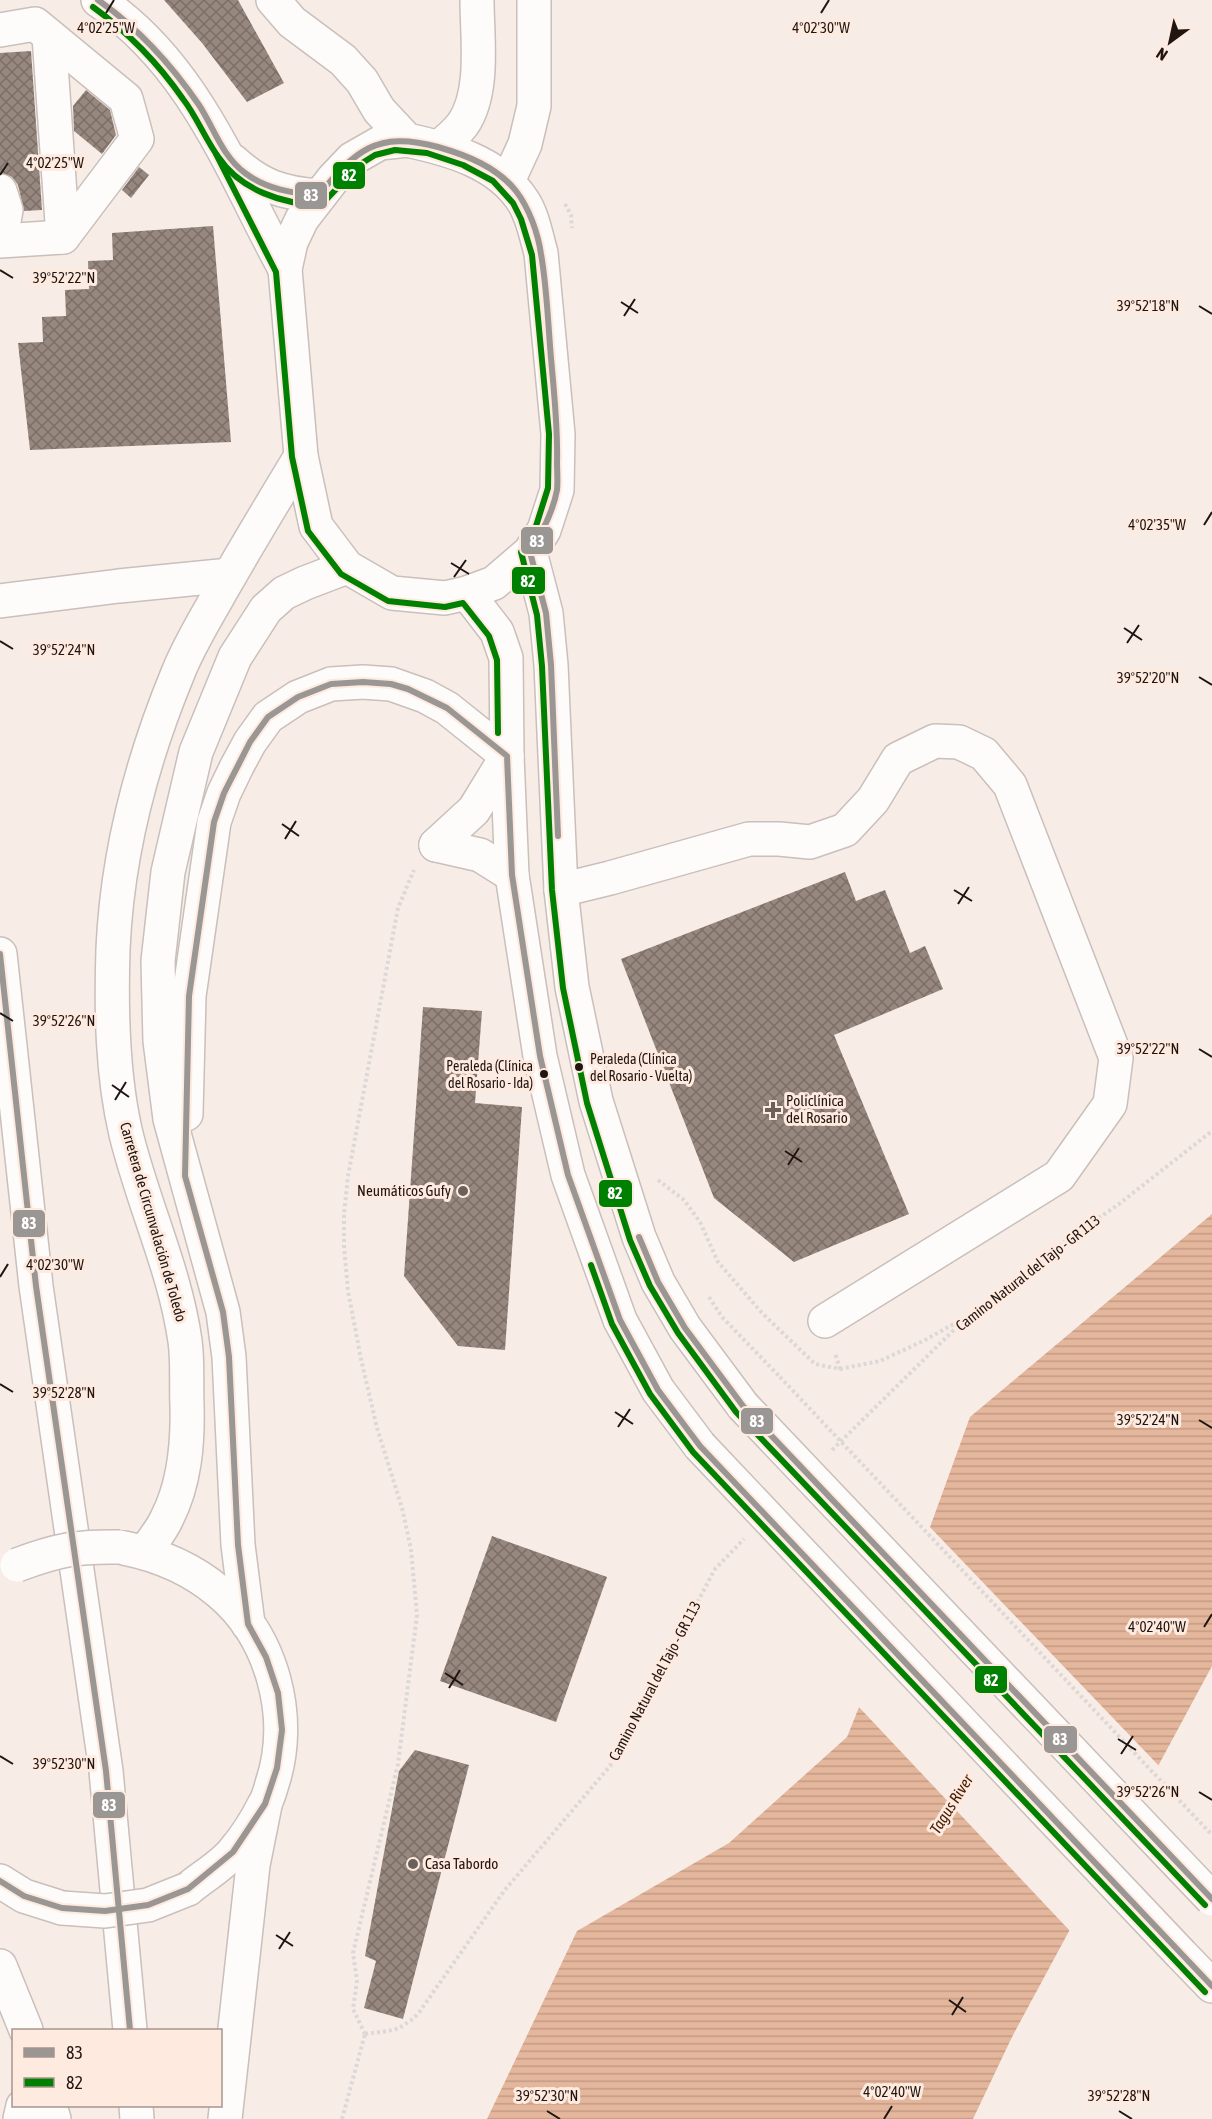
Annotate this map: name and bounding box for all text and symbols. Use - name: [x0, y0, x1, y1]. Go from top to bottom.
- north arrow: [1140, 12, 1200, 72]
- text: 4°02'25"W: [77, 19, 135, 36]
- text: 4°02'30"W: [792, 19, 850, 36]
- text: N: [1153, 44, 1171, 65]
- text: 4°02'25"W: [26, 154, 84, 171]
- line badge: 82: [332, 161, 366, 190]
- text: 82: [341, 166, 357, 184]
- line badge: 83: [294, 181, 328, 210]
- text: 83: [303, 186, 319, 204]
- text: 39°52'22"N: [33, 269, 95, 286]
- text: 39°52'18"N: [1117, 297, 1179, 314]
- text: 4°02'35"W: [1128, 516, 1186, 533]
- line badge: 83: [520, 526, 554, 555]
- text: 83: [529, 532, 545, 550]
- line badge: 82: [511, 566, 546, 595]
- text: 82: [520, 572, 536, 590]
- text: 39°52'24"N: [33, 641, 95, 658]
- text: 39°52'20"N: [1117, 669, 1179, 686]
- text: 39°52'26"N: [33, 1012, 95, 1029]
- text: 39°52'22"N: [1117, 1040, 1179, 1057]
- place label: Peraleda (Clínica del Rosario - Vuelta): [590, 1051, 692, 1084]
- place label: Peraleda (Clínica del Rosario - Ida): [446, 1058, 533, 1091]
- marker: Peraleda (Clínica del Rosario - Vuelta): [573, 1061, 585, 1073]
- marker: Peraleda (Clínica del Rosario - Ida): [538, 1068, 550, 1080]
- place label: Policlínica del Rosario: [786, 1092, 848, 1126]
- marker: Policlínica del Rosario: [764, 1101, 782, 1119]
- street label: Carretera de Circunvalación de Toledo: [117, 1120, 190, 1324]
- line badge: 82: [598, 1179, 633, 1208]
- place label: Neumáticos Gufy: [357, 1182, 451, 1199]
- marker: Neumáticos Gufy: [456, 1184, 470, 1198]
- text: 82: [607, 1184, 623, 1202]
- line badge: 83: [12, 1209, 46, 1238]
- street label: Camino Natural del Tajo - GR 113: [952, 1211, 1103, 1334]
- text: 83: [21, 1214, 37, 1232]
- text: 4°02'30"W: [26, 1256, 84, 1273]
- text: 39°52'28"N: [33, 1384, 95, 1401]
- line badge: 83: [740, 1407, 774, 1435]
- text: 39°52'24"N: [1117, 1411, 1179, 1428]
- text: 83: [749, 1412, 765, 1430]
- street label: Camino Natural del Tajo - GR 113: [605, 1598, 704, 1763]
- text: 4°02'40"W: [1128, 1618, 1186, 1635]
- line badge: 82: [974, 1665, 1008, 1694]
- text: 82: [983, 1671, 999, 1689]
- line badge: 83: [1043, 1725, 1078, 1754]
- text: 83: [1052, 1730, 1068, 1748]
- text: 39°52'30"N: [33, 1755, 95, 1772]
- water label: Tagus River: [926, 1770, 978, 1838]
- text: 39°52'26"N: [1117, 1783, 1179, 1800]
- line badge: 83: [92, 1791, 126, 1819]
- text: 83: [101, 1796, 117, 1814]
- place label: Casa Tabordo: [425, 1855, 498, 1872]
- marker: Casa Tabordo: [406, 1857, 420, 1871]
- legend: [12, 2029, 222, 2107]
- text: 83: [66, 2042, 83, 2063]
- text: 82: [66, 2072, 83, 2093]
- text: 4°02'40"W: [863, 2083, 921, 2100]
- text: 39°52'30"N: [516, 2087, 578, 2104]
- text: 39°52'28"N: [1088, 2087, 1150, 2104]

